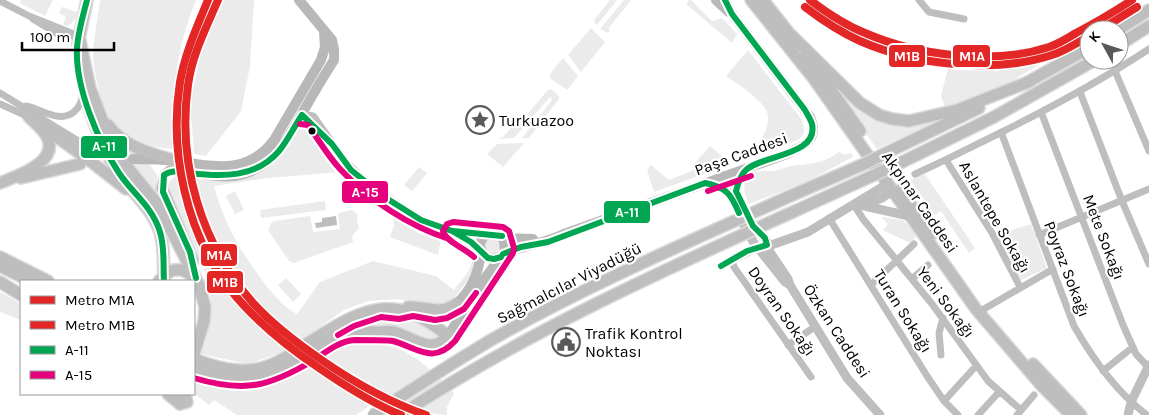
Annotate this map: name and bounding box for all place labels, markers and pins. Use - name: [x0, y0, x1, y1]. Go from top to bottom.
- place icon: Turkuazoo: [465, 105, 495, 135]
- place label: Turkuazoo: [499, 111, 574, 130]
- unlabelled marker: [307, 126, 317, 136]
- place label: Trafik Kontrol Noktası: [585, 324, 683, 361]
- public building icon: Trafik Kontrol Noktası: [551, 327, 581, 357]

